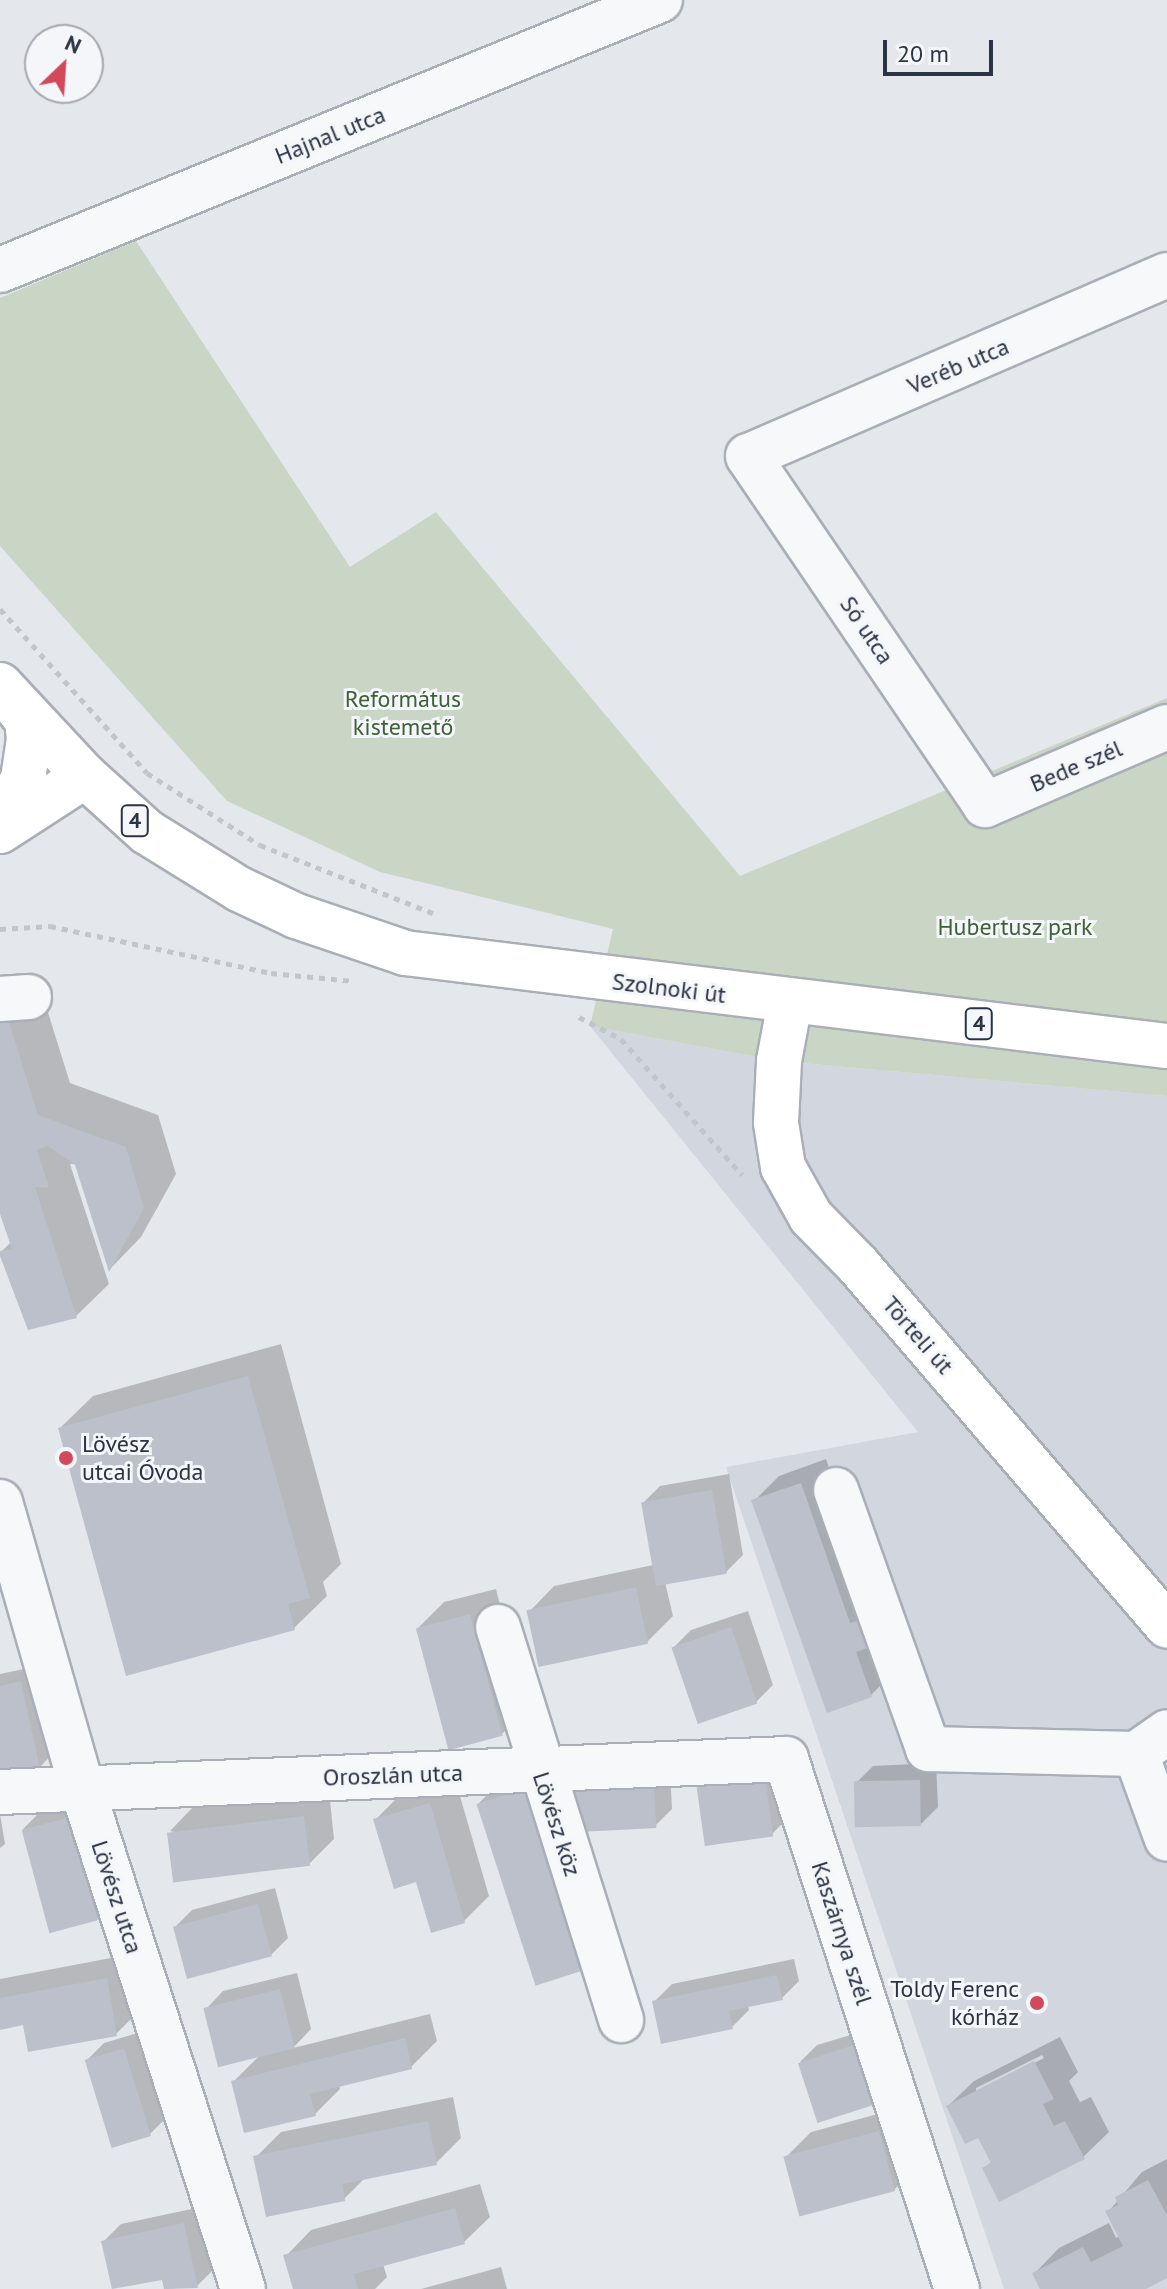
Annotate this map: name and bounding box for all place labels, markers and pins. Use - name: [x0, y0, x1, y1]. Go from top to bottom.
- place label: Lövész utcai Óvoda: [82, 1430, 203, 1486]
- marker: Lövész utcai Óvoda: [57, 1449, 75, 1467]
- place label: Toldy Ferenc kórház: [889, 1975, 1019, 2031]
- marker: Toldy Ferenc kórház: [1026, 1992, 1048, 2014]

